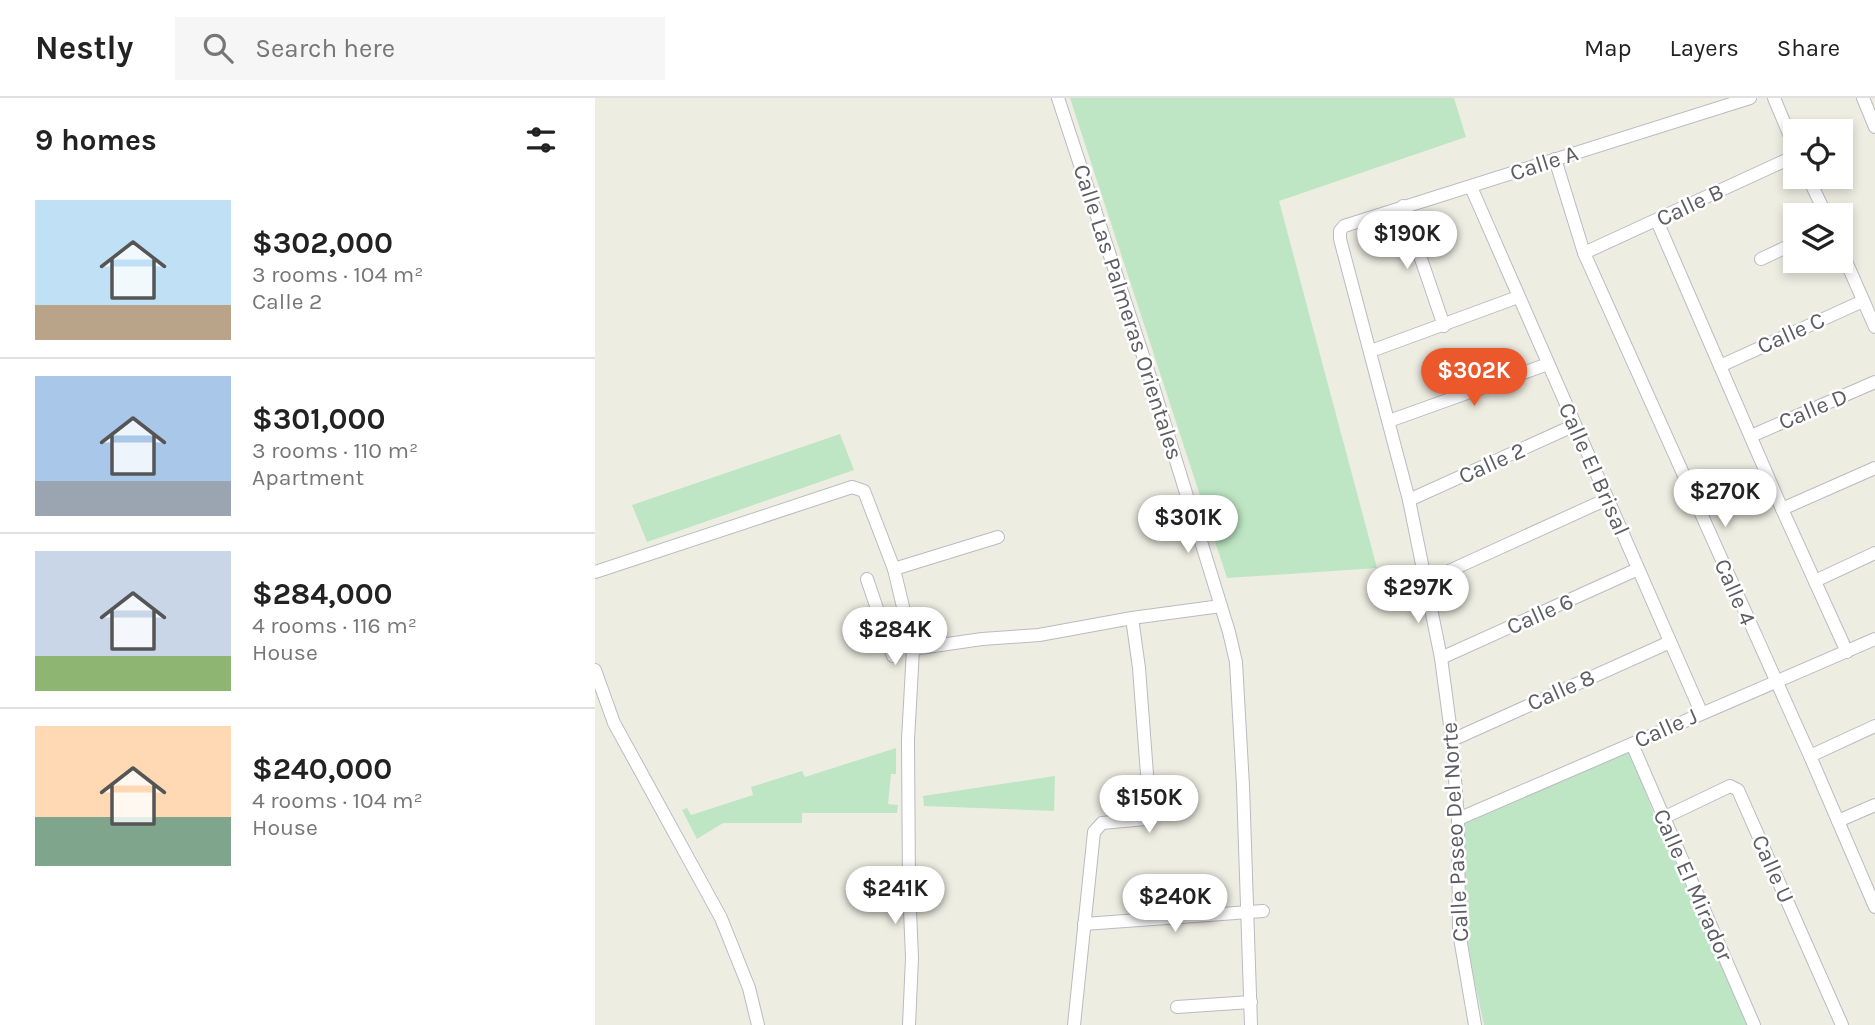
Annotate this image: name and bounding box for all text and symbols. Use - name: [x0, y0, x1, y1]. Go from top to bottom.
- search box: [175, 17, 665, 80]
- text: Nestly: [35, 29, 133, 67]
- icon: search: [199, 29, 237, 67]
- text: Search here: [255, 33, 395, 64]
- text: Map: [1584, 34, 1632, 62]
- text: Layers: [1670, 34, 1739, 62]
- text: Share: [1777, 34, 1840, 62]
- map controls: [1783, 119, 1853, 273]
- button: locate: [1783, 119, 1853, 189]
- icon: filters: [522, 121, 560, 159]
- text: 9 homes: [35, 122, 157, 158]
- street label: Calle A: [1506, 139, 1582, 187]
- street label: Calle Las Palmeras Orientales: [1067, 161, 1189, 463]
- street label: Calle B: [1652, 178, 1728, 232]
- button: layers: [1783, 203, 1853, 273]
- pin: $190K: [1358, 212, 1456, 271]
- text: $190K: [1373, 220, 1441, 247]
- text: $302,000: [252, 225, 393, 261]
- icon: home: [91, 228, 175, 312]
- text: 3 rooms · 104 m²: [252, 261, 423, 288]
- text: Calle 2: [252, 288, 322, 315]
- street label: Calle C: [1753, 306, 1829, 360]
- pin: $302K: [1425, 348, 1523, 408]
- text: $302K: [1437, 357, 1511, 384]
- street label: Calle D: [1775, 382, 1851, 436]
- street label: Calle El Brisal: [1553, 398, 1635, 540]
- text: $301,000: [252, 401, 386, 437]
- icon: home: [91, 404, 175, 488]
- street label: Calle 2: [1454, 436, 1530, 490]
- text: 3 rooms · 110 m²: [252, 437, 418, 464]
- text: Apartment: [252, 464, 364, 491]
- pin: $270K: [1676, 470, 1774, 529]
- text: $270K: [1690, 478, 1760, 505]
- pin: $301K: [1139, 496, 1237, 555]
- text: $301K: [1154, 504, 1222, 531]
- street label: Calle 4: [1708, 555, 1762, 629]
- pin: $297K: [1369, 566, 1467, 625]
- text: $297K: [1383, 574, 1453, 601]
- text: $284,000: [252, 576, 393, 612]
- icon: home: [91, 579, 175, 663]
- street label: Calle 6: [1502, 587, 1578, 641]
- pin: $284K: [846, 608, 944, 667]
- text: 4 rooms · 116 m²: [252, 612, 417, 639]
- text: $284K: [858, 616, 932, 643]
- text: House: [252, 639, 318, 666]
- street label: Calle 8: [1523, 663, 1599, 717]
- street label: Calle J: [1630, 702, 1702, 754]
- street label: Calle Paseo Del Norte: [1436, 721, 1474, 943]
- text: $240,000: [252, 751, 392, 787]
- icon: home: [91, 754, 175, 838]
- pin: $150K: [1100, 776, 1198, 835]
- text: $150K: [1115, 784, 1183, 811]
- text: 4 rooms · 104 m²: [252, 787, 423, 814]
- street label: Calle El Mirador: [1647, 805, 1739, 966]
- text: House: [252, 814, 318, 841]
- street label: Calle U: [1746, 831, 1800, 907]
- pin: $241K: [846, 866, 944, 926]
- pin: $240K: [1126, 874, 1224, 934]
- text: $241K: [862, 875, 928, 902]
- text: $240K: [1138, 883, 1212, 910]

